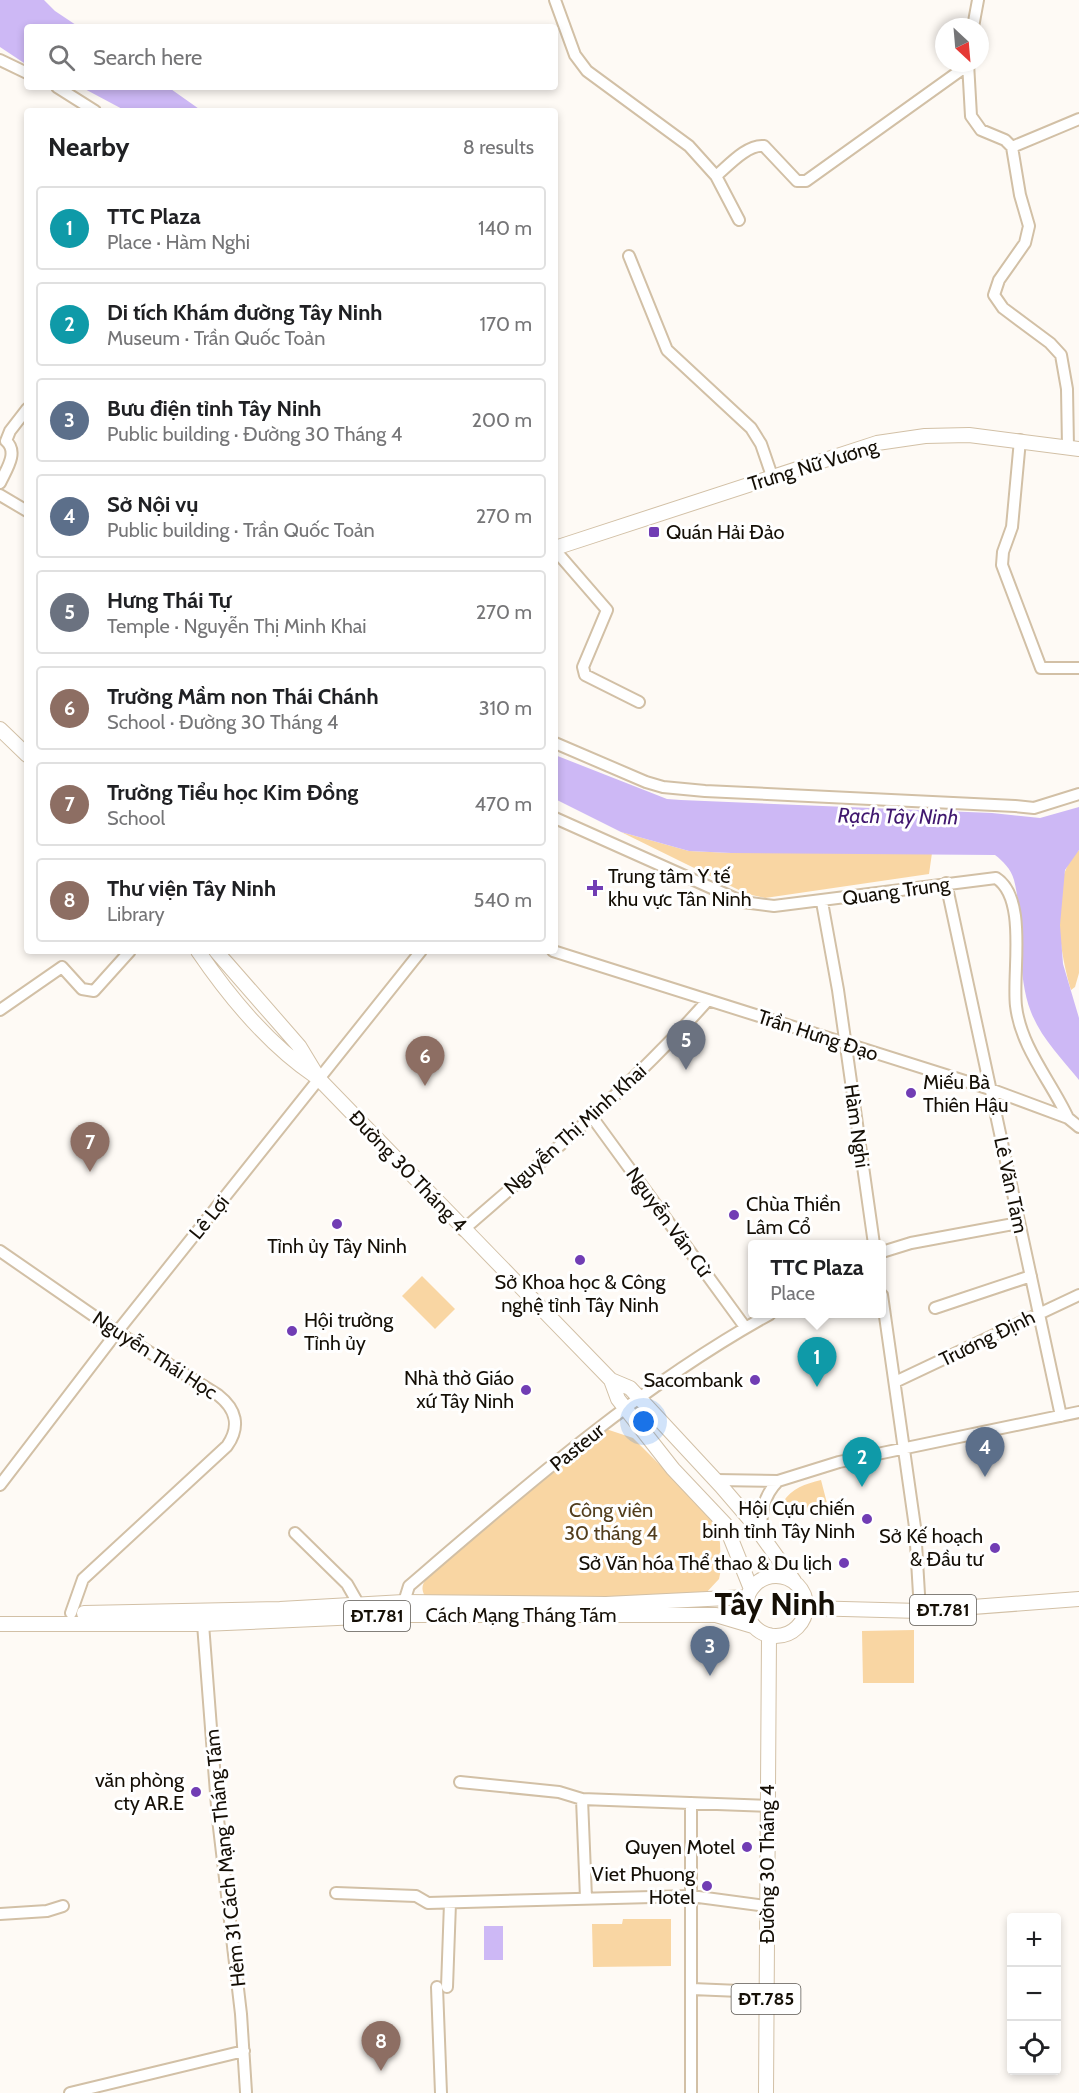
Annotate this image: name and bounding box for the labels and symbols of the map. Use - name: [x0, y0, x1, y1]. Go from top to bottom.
- north arrow: [935, 18, 989, 72]
- street label: Trưng Nữ Vương: [745, 434, 882, 496]
- place label: Quán Hải Đảo: [666, 520, 785, 544]
- marker: Quán Hải Đảo: [647, 525, 661, 539]
- water label: Rạch Tây Ninh: [837, 802, 959, 830]
- place label: Trung tâm Y tế khu vực Tân Ninh: [608, 864, 752, 911]
- street label: Quang Trung: [841, 871, 952, 910]
- marker: Trung tâm Y tế khu vực Tân Ninh: [586, 879, 604, 897]
- street label: Trần Hưng Đạo: [755, 1004, 881, 1066]
- pin: 5: [666, 1020, 706, 1070]
- pin: 6: [406, 1036, 444, 1086]
- street label: Nguyễn Thị Minh Khai: [499, 1059, 651, 1199]
- place label: Miếu Bà Thiên Hậu: [923, 1070, 1009, 1117]
- street label: Hàm Nghi: [839, 1083, 875, 1169]
- marker: Miếu Bà Thiên Hậu: [904, 1086, 918, 1100]
- street label: Đường 30 Tháng 4: [344, 1105, 472, 1237]
- pin: 7: [70, 1122, 110, 1172]
- street label: Lê Văn Tám: [989, 1135, 1033, 1235]
- street label: Nguyễn Văn Cừ: [621, 1163, 718, 1283]
- street label: Lê Lợi: [184, 1190, 234, 1244]
- place label: Chùa Thiền Lâm Cổ: [746, 1192, 841, 1239]
- marker: Chùa Thiền Lâm Cổ: [727, 1208, 741, 1222]
- marker: Tỉnh ủy Tây Ninh: [330, 1217, 344, 1231]
- place label: Tỉnh ủy Tây Ninh: [267, 1234, 407, 1258]
- marker: Sở Khoa học & Công nghệ tỉnh Tây Ninh: [573, 1253, 587, 1267]
- place label: Sở Khoa học & Công nghệ tỉnh Tây Ninh: [495, 1270, 666, 1317]
- street label: Trương Định: [935, 1305, 1039, 1371]
- street label: Nguyễn Thái Học: [88, 1306, 222, 1404]
- place label: Hội trường Tỉnh ủy: [304, 1308, 394, 1355]
- marker: Hội trường Tỉnh ủy: [285, 1324, 299, 1338]
- pin: 1: [798, 1338, 836, 1387]
- place label: Nhà thờ Giáo xứ Tây Ninh: [404, 1366, 514, 1413]
- place label: Sacombank: [643, 1368, 743, 1392]
- marker: Sacombank: [748, 1373, 762, 1387]
- marker: Nhà thờ Giáo xứ Tây Ninh: [519, 1383, 533, 1397]
- your location: [629, 1407, 658, 1436]
- street label: Pasteur: [545, 1418, 609, 1476]
- pin: 4: [966, 1428, 1004, 1477]
- pin: 2: [842, 1438, 882, 1487]
- place label: Hội Cựu chiến binh tỉnh Tây Ninh: [702, 1496, 855, 1543]
- park label: Công viên 30 tháng 4: [564, 1498, 658, 1545]
- marker: Hội Cựu chiến binh tỉnh Tây Ninh: [860, 1512, 874, 1526]
- place label: Sở Kế hoạch & Đầu tư: [879, 1524, 985, 1571]
- marker: Sở Kế hoạch & Đầu tư: [988, 1541, 1002, 1555]
- place label: Sở Văn hóa Thể thao & Du lịch: [578, 1551, 832, 1575]
- marker: Sở Văn hóa Thể thao & Du lịch: [837, 1556, 851, 1570]
- district label: Tây Ninh: [715, 1584, 836, 1623]
- road number: ĐT.781: [910, 1595, 976, 1625]
- road number: ĐT.781: [344, 1601, 410, 1631]
- street label: Cách Mạng Tháng Tám: [426, 1603, 616, 1627]
- pin: 3: [690, 1626, 730, 1676]
- street label: Hẻm 31 Cách Mạng Tháng Tám: [200, 1728, 250, 1988]
- place label: văn phòng cty AR.E: [95, 1768, 185, 1815]
- street label: Đường 30 Tháng 4: [755, 1784, 779, 1944]
- marker: văn phòng cty AR.E: [189, 1785, 203, 1799]
- place label: Quyen Motel: [625, 1835, 735, 1859]
- marker: Quyen Motel: [740, 1840, 754, 1854]
- place label: Viet Phuong Hotel: [591, 1862, 696, 1909]
- marker: Viet Phuong Hotel: [700, 1879, 714, 1893]
- road number: ĐT.785: [732, 1984, 801, 2014]
- pin: 8: [362, 2022, 400, 2071]

